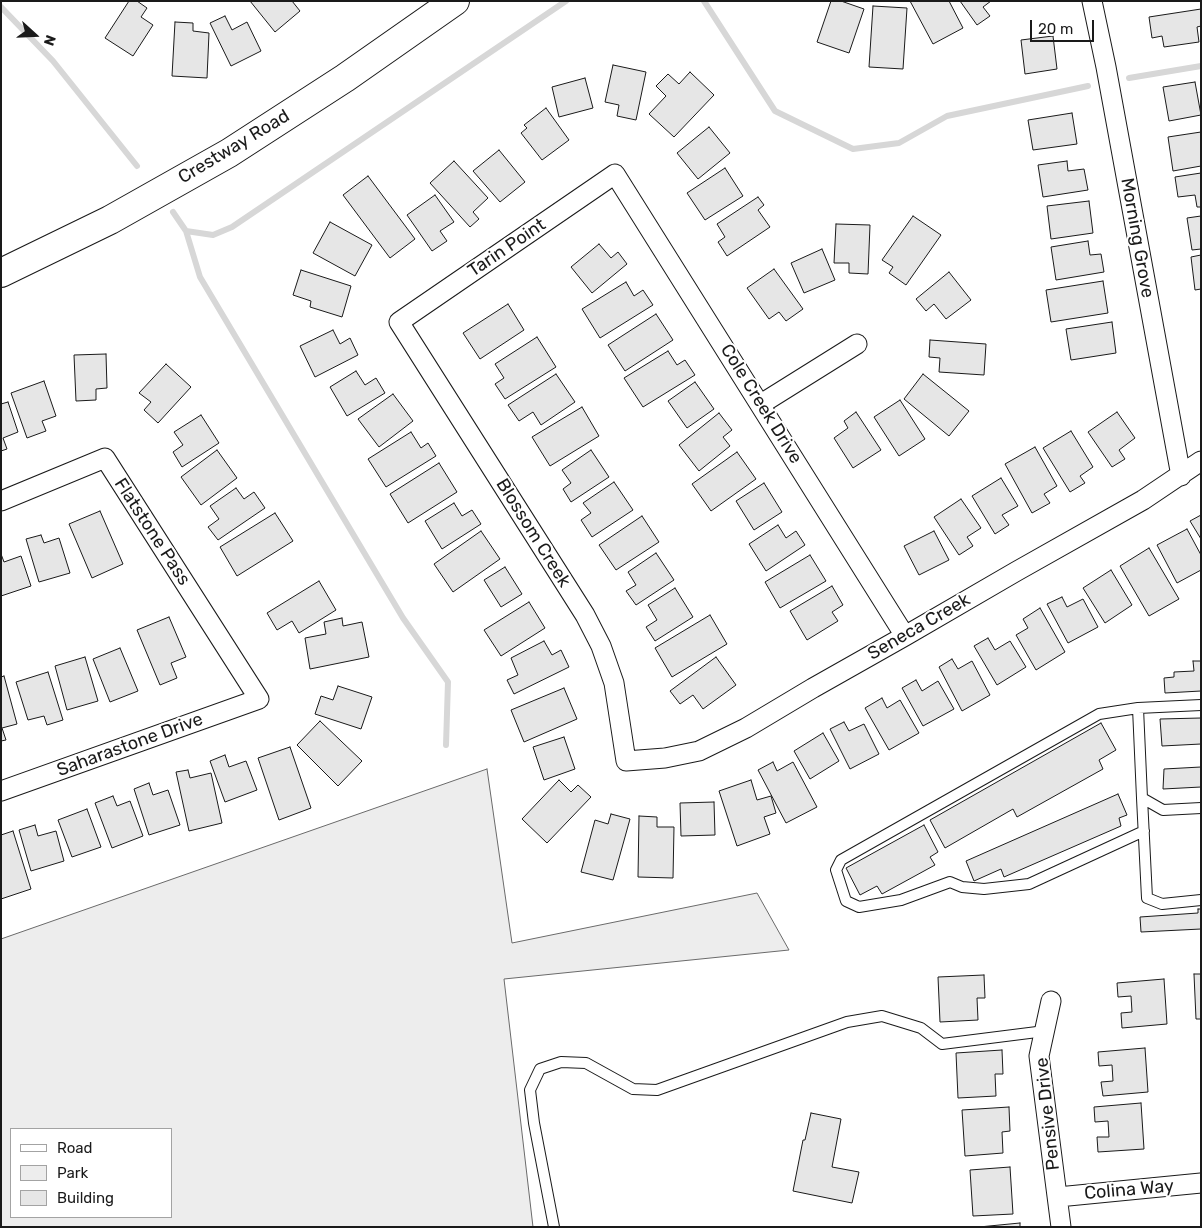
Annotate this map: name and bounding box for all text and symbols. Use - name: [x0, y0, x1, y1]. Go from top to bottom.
- north arrow: [10, 10, 60, 60]
- scale bar: [1032, 10, 1096, 42]
- text: 20 m: [1038, 20, 1073, 38]
- text: N: [40, 33, 59, 48]
- street label: Crestway Road: [175, 105, 293, 189]
- street label: Morning Grove: [1116, 176, 1158, 300]
- street label: Tarin Point: [464, 214, 550, 282]
- street label: Cole Creek Drive: [716, 340, 806, 468]
- street label: Flatstone Pass: [109, 474, 195, 590]
- street label: Blossom Creek: [491, 475, 575, 591]
- street label: Seneca Creek: [864, 589, 974, 665]
- street label: Saharastone Drive: [54, 709, 206, 781]
- street label: Pensive Drive: [1031, 1056, 1065, 1172]
- legend: [10, 1128, 172, 1218]
- text: Road: [57, 1139, 93, 1157]
- text: Park: [57, 1164, 88, 1182]
- street label: Colina Way: [1083, 1175, 1175, 1205]
- text: Building: [57, 1189, 114, 1207]

